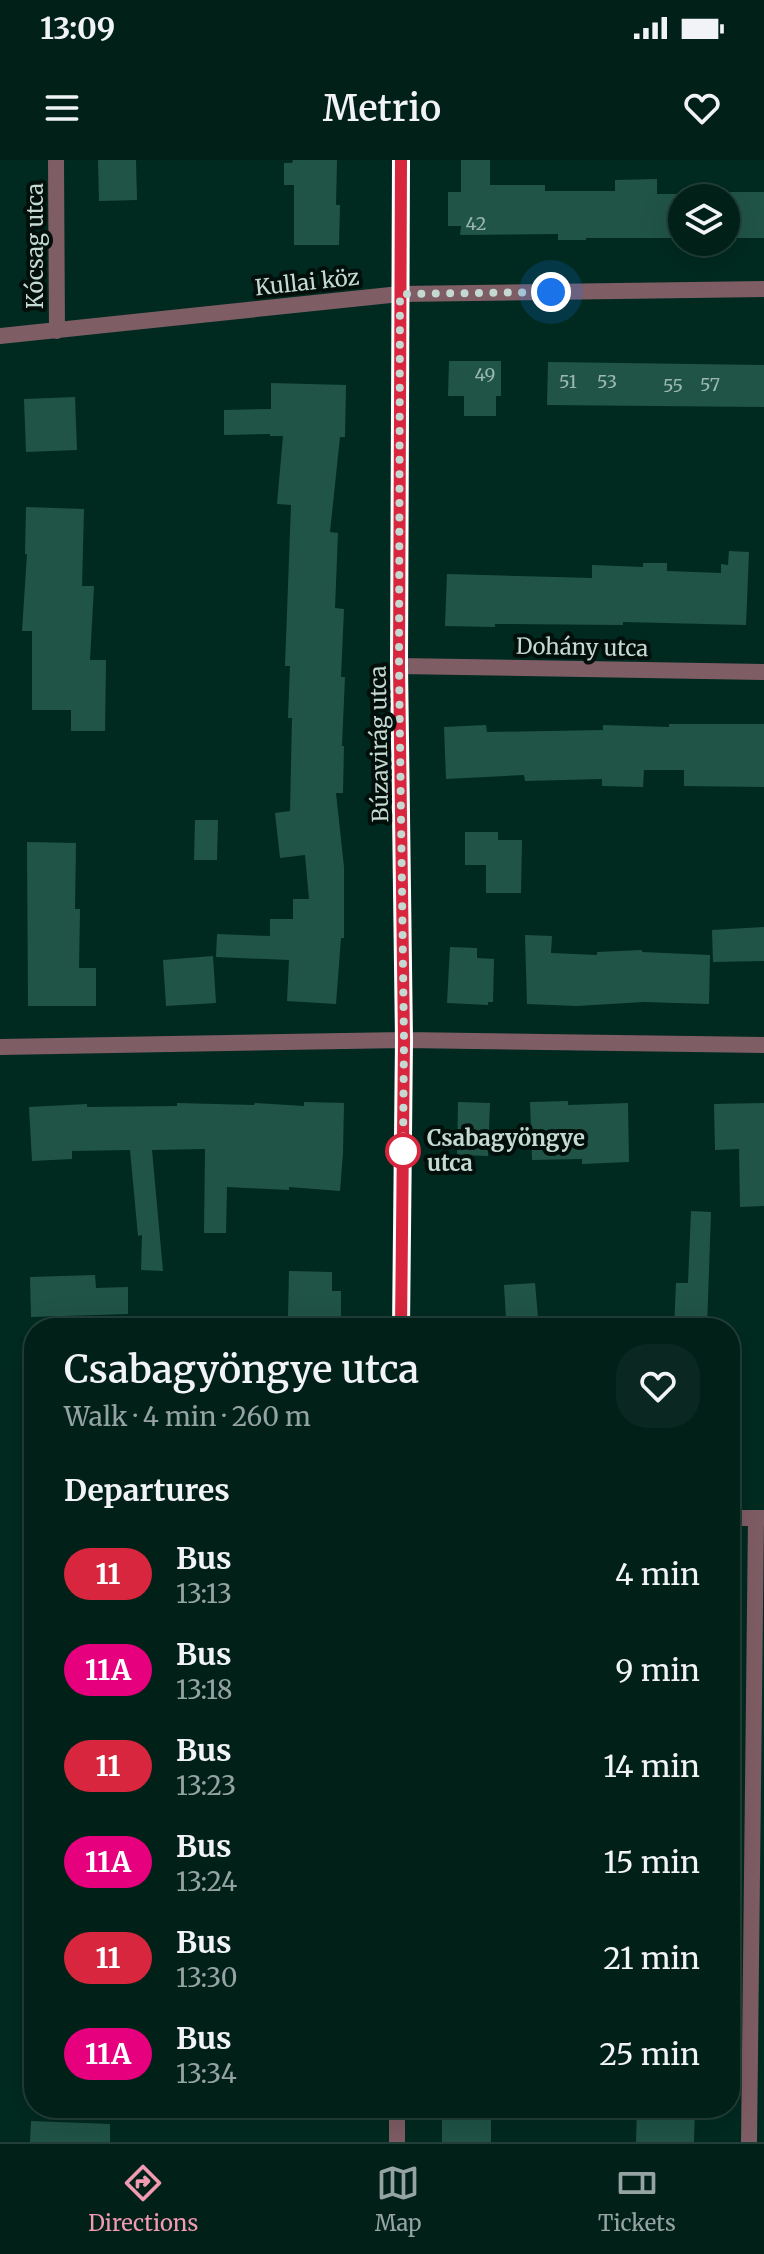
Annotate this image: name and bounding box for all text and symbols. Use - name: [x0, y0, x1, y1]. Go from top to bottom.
- text: 13:09: [40, 9, 115, 47]
- icon: menu: [40, 86, 84, 130]
- text: Metrio: [323, 86, 441, 131]
- icon: heart: [680, 86, 724, 130]
- street label: Kócsag utca: [21, 183, 49, 309]
- map controls: [668, 184, 740, 256]
- button: layers: [668, 184, 740, 256]
- house number: 42: [466, 212, 486, 235]
- street label: Kullai köz: [253, 263, 361, 301]
- your location: [531, 272, 571, 312]
- house number: 49: [475, 363, 495, 386]
- house number: 51: [559, 370, 577, 393]
- house number: 53: [597, 370, 617, 393]
- house number: 57: [700, 373, 720, 396]
- house number: 55: [663, 374, 683, 397]
- street label: Dohány utca: [516, 632, 649, 662]
- street label: Búzavirág utca: [364, 665, 394, 823]
- place label: Csabagyöngye utca: [427, 1124, 585, 1177]
- marker: Csabagyöngye utca: [386, 1134, 420, 1168]
- button: heart: [616, 1344, 700, 1428]
- text: Csabagyöngye utca: [64, 1346, 419, 1393]
- text: Walk · 4 min · 260 m: [64, 1400, 311, 1433]
- text: Departures: [64, 1471, 230, 1509]
- text: Bus: [176, 1539, 232, 1577]
- text: 4 min: [615, 1555, 700, 1593]
- text: 11: [95, 1556, 121, 1592]
- text: 13:13: [176, 1577, 232, 1610]
- text: Bus: [176, 1635, 232, 1673]
- text: 9 min: [615, 1651, 700, 1689]
- text: 11A: [85, 1652, 131, 1688]
- text: 13:18: [176, 1673, 232, 1706]
- text: Bus: [176, 1731, 232, 1769]
- text: 14 min: [603, 1747, 700, 1785]
- text: 11: [95, 1748, 121, 1784]
- text: 13:23: [176, 1769, 236, 1802]
- text: Bus: [176, 1827, 232, 1865]
- text: 15 min: [603, 1843, 700, 1881]
- text: 11A: [85, 1844, 131, 1880]
- text: 13:24: [176, 1865, 237, 1898]
- text: Bus: [176, 1923, 232, 1961]
- text: 21 min: [603, 1939, 700, 1977]
- text: 11: [95, 1940, 121, 1976]
- text: 13:30: [176, 1961, 238, 1994]
- text: Bus: [176, 2019, 232, 2057]
- text: 25 min: [599, 2035, 700, 2073]
- text: 11A: [85, 2036, 131, 2072]
- text: 13:34: [176, 2057, 237, 2090]
- tab: Directions: [88, 2161, 198, 2237]
- tab: Map: [375, 2161, 422, 2237]
- tab: Tickets: [598, 2161, 676, 2237]

